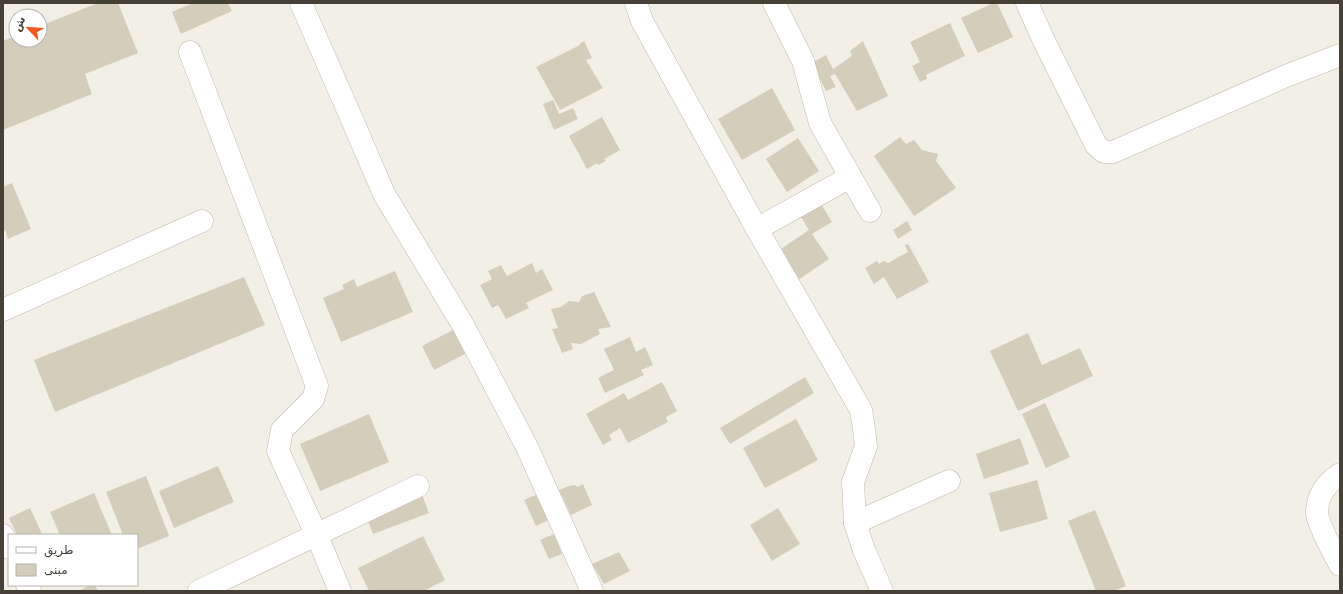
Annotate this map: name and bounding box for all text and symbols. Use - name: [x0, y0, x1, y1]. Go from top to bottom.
- north arrow: [8, 8, 48, 48]
- text: ش: [10, 14, 28, 34]
- legend: [8, 534, 138, 586]
- text: طريق: [44, 543, 74, 558]
- text: مبنى: [44, 563, 68, 577]

